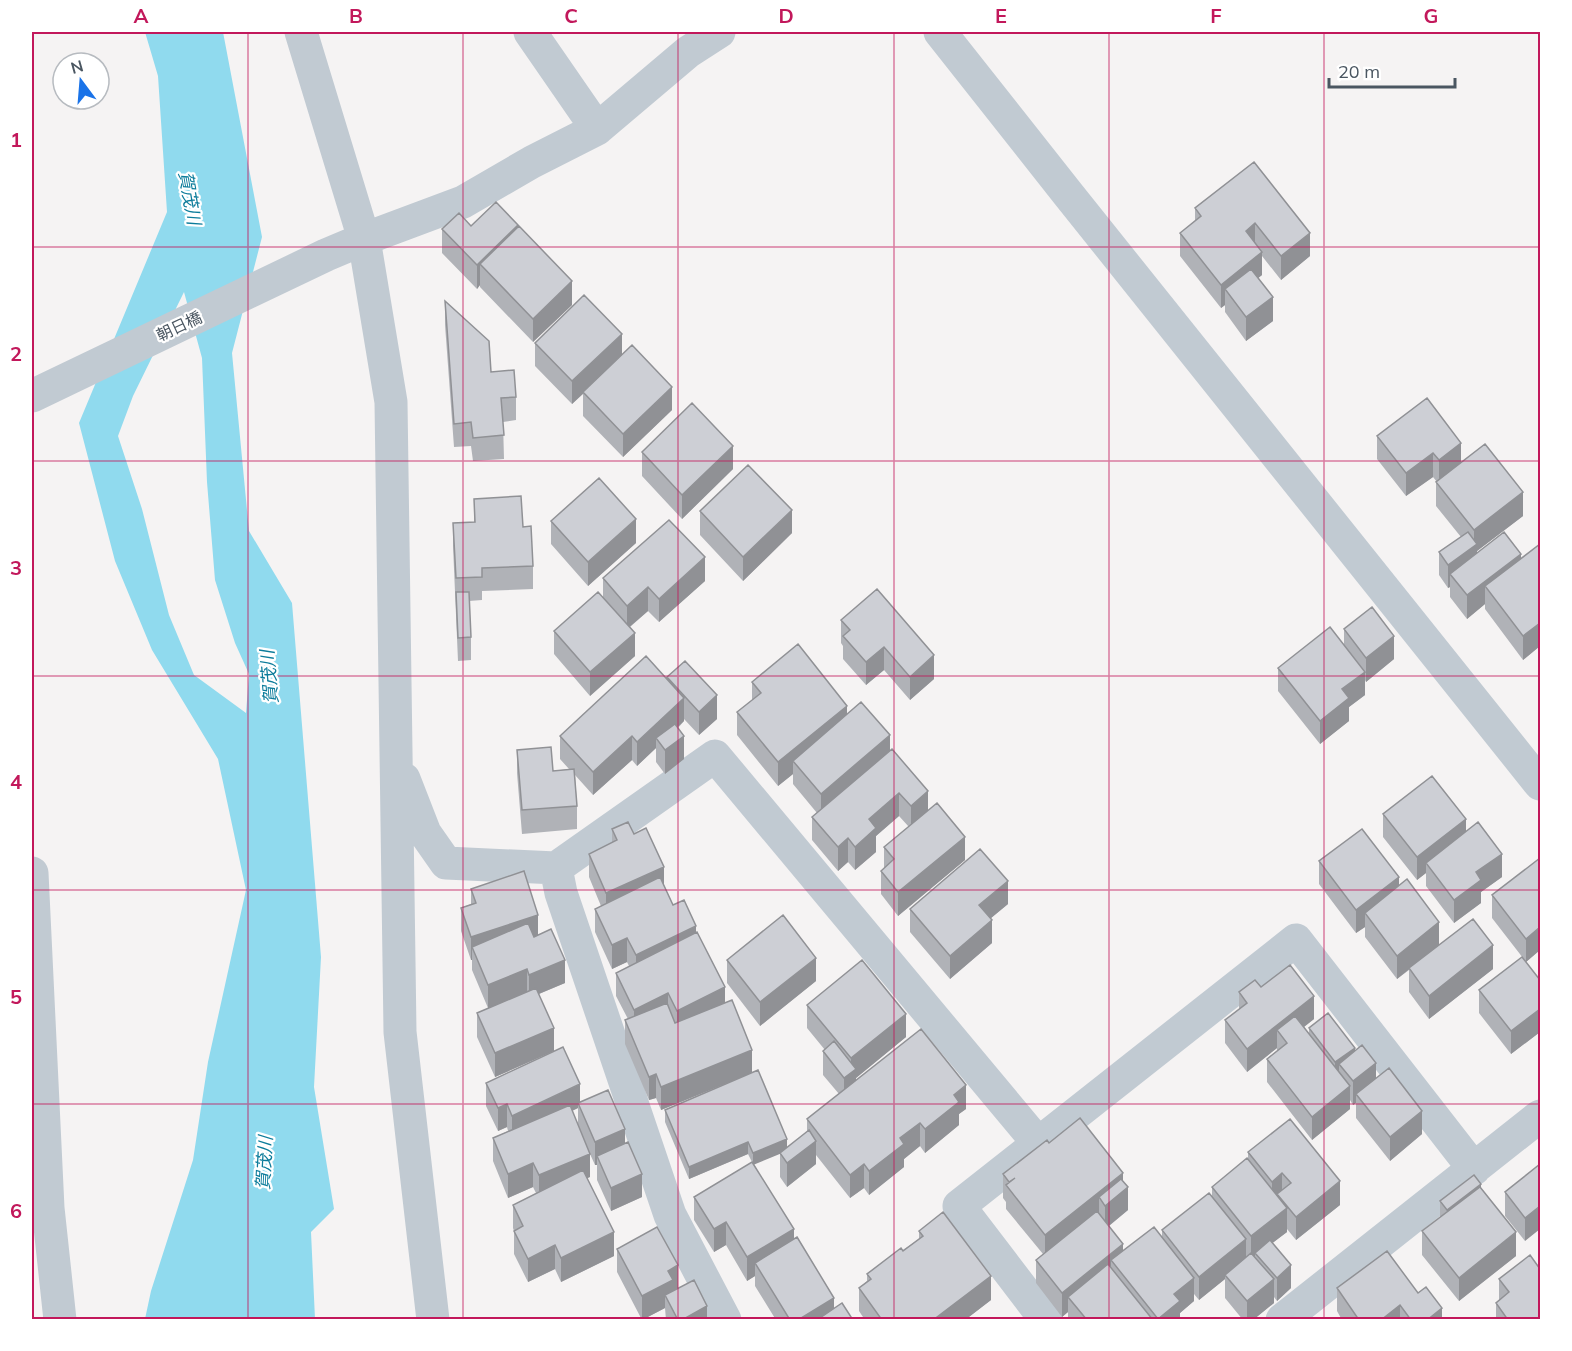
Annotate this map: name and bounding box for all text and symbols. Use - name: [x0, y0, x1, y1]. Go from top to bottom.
- text: A: [134, 3, 149, 28]
- text: B: [349, 3, 363, 28]
- text: C: [564, 3, 578, 28]
- text: D: [778, 3, 794, 28]
- text: E: [995, 3, 1007, 28]
- text: F: [1210, 3, 1222, 28]
- text: G: [1424, 3, 1438, 28]
- north arrow: [51, 51, 111, 111]
- scale bar: [1329, 51, 1455, 89]
- text: N: [68, 55, 85, 78]
- text: 20 m: [1338, 60, 1380, 83]
- text: 1: [10, 127, 22, 152]
- water label: 賀茂川: [174, 169, 206, 229]
- street label: 朝日橋: [153, 307, 205, 345]
- text: 2: [10, 341, 22, 366]
- text: 3: [10, 555, 22, 580]
- water label: 賀茂川: [255, 647, 283, 705]
- text: 4: [10, 769, 22, 794]
- text: 5: [10, 984, 22, 1009]
- water label: 賀茂川: [251, 1133, 277, 1191]
- text: 6: [10, 1198, 22, 1223]

